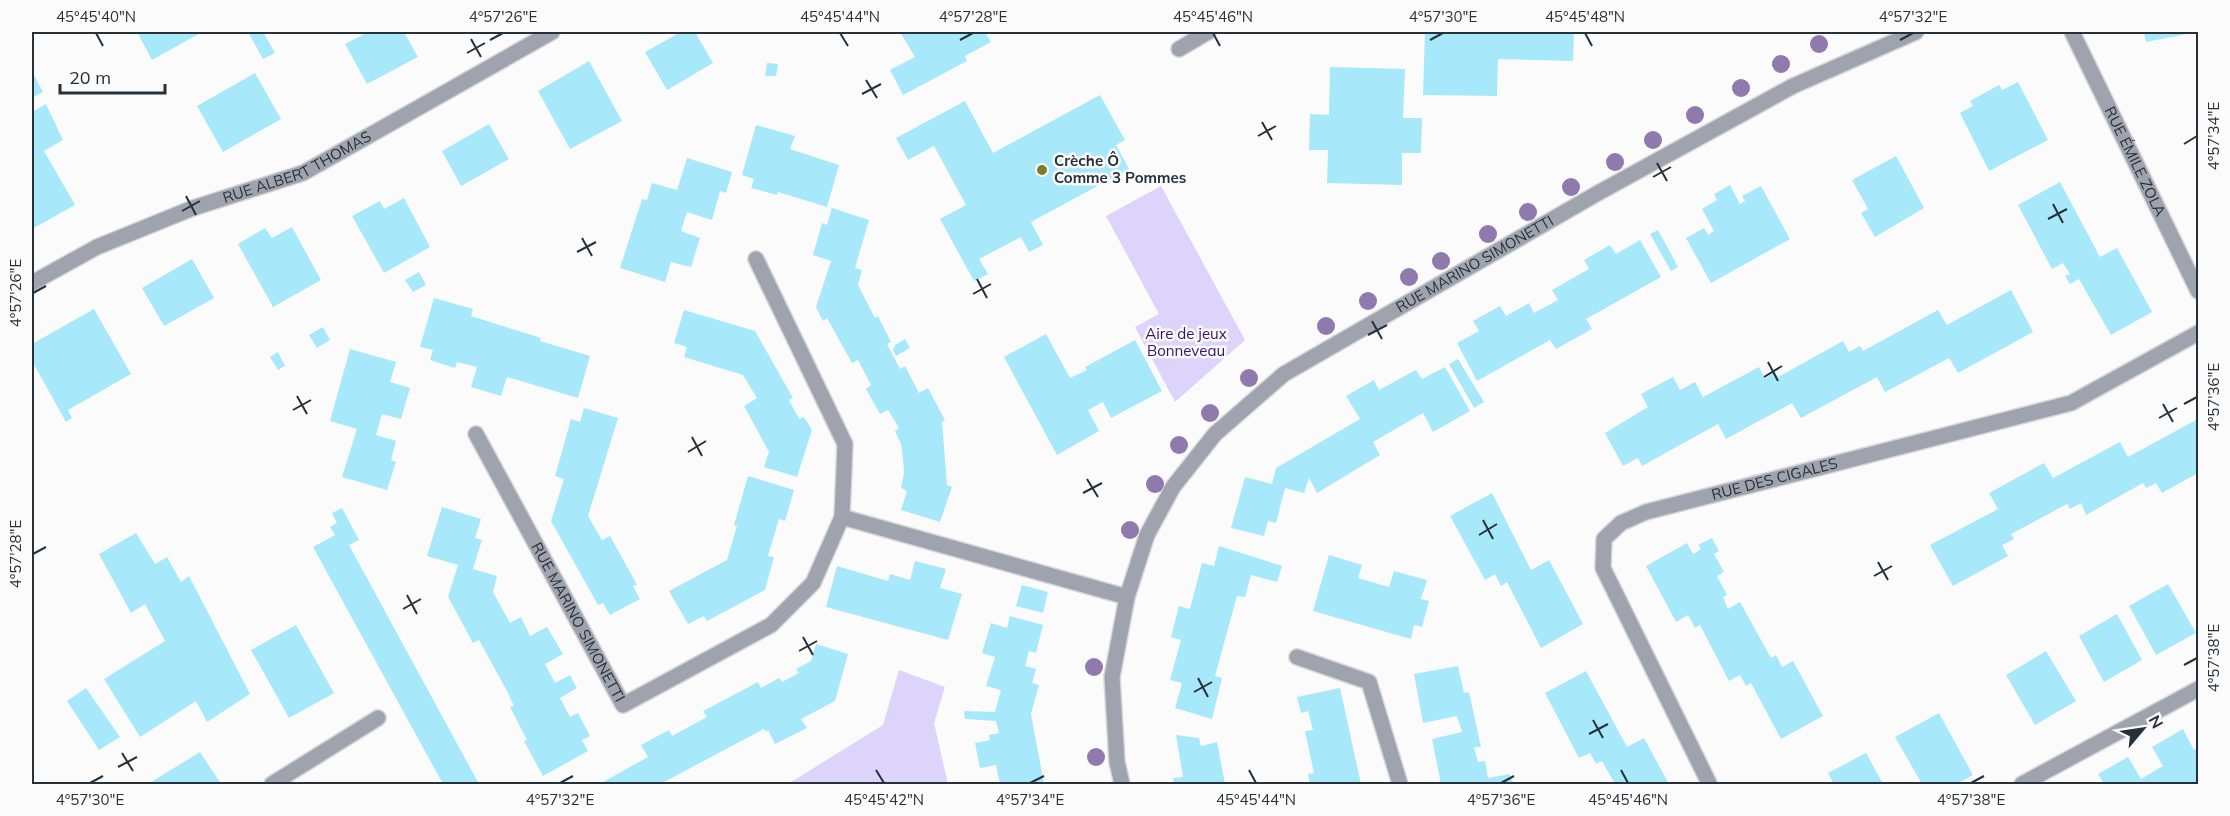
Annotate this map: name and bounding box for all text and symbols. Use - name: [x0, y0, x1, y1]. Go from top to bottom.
- text: 45°45'40"N: [56, 7, 136, 26]
- text: 4°57'26"E: [469, 7, 537, 26]
- text: 45°45'44"N: [800, 7, 880, 26]
- text: 4°57'28"E: [939, 7, 1007, 26]
- text: 45°45'46"N: [1173, 7, 1253, 26]
- text: 4°57'30"E: [1409, 7, 1477, 26]
- text: 45°45'48"N: [1545, 7, 1625, 26]
- text: 4°57'32"E: [1879, 7, 1947, 26]
- scale bar: [60, 57, 165, 95]
- text: 20 m: [69, 66, 111, 89]
- text: 4°57'34"E: [2204, 102, 2223, 170]
- street label: RUE ÉMILE ZOLA: [2101, 103, 2170, 219]
- street label: RUE ALBERT THOMAS: [220, 126, 374, 207]
- place label: Crèche Ô Comme 3 Pommes: [1054, 151, 1186, 187]
- marker: Crèche Ô Comme 3 Pommes: [1035, 163, 1049, 177]
- street label: RUE MARINO SIMONETTI: [1392, 211, 1557, 317]
- text: 4°57'26"E: [6, 259, 25, 327]
- park label: Aire de jeux Bonneveau: [1145, 324, 1227, 360]
- text: 4°57'36"E: [2204, 363, 2223, 431]
- street label: RUE DES CIGALES: [1709, 453, 1839, 504]
- text: 4°57'28"E: [6, 520, 25, 588]
- street label: RUE MARINO SIMONETTI: [528, 539, 629, 705]
- text: 4°57'38"E: [2204, 624, 2223, 692]
- north arrow: [2113, 699, 2173, 759]
- text: N: [2144, 712, 2168, 732]
- text: 4°57'30"E: [56, 790, 124, 809]
- text: 4°57'32"E: [526, 790, 594, 809]
- text: 45°45'42"N: [844, 790, 924, 809]
- text: 4°57'34"E: [996, 790, 1064, 809]
- text: 45°45'44"N: [1216, 790, 1296, 809]
- text: 4°57'36"E: [1467, 790, 1535, 809]
- text: 45°45'46"N: [1588, 790, 1668, 809]
- text: 4°57'38"E: [1937, 790, 2005, 809]

